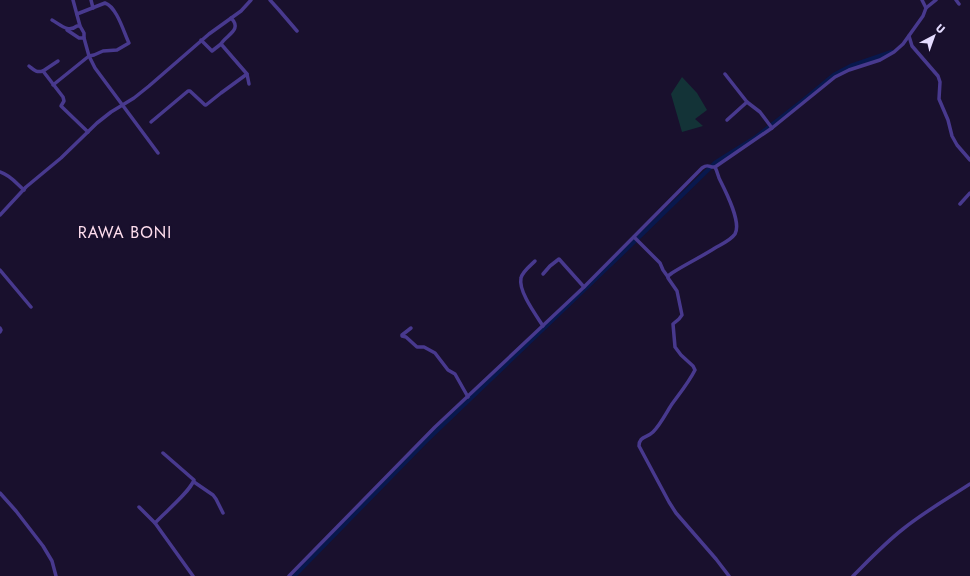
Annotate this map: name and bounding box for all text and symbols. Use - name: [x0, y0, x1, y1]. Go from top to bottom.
- north arrow: [914, 16, 954, 56]
- text: U: [932, 20, 949, 37]
- district label: RAWA BONI: [78, 221, 172, 244]

